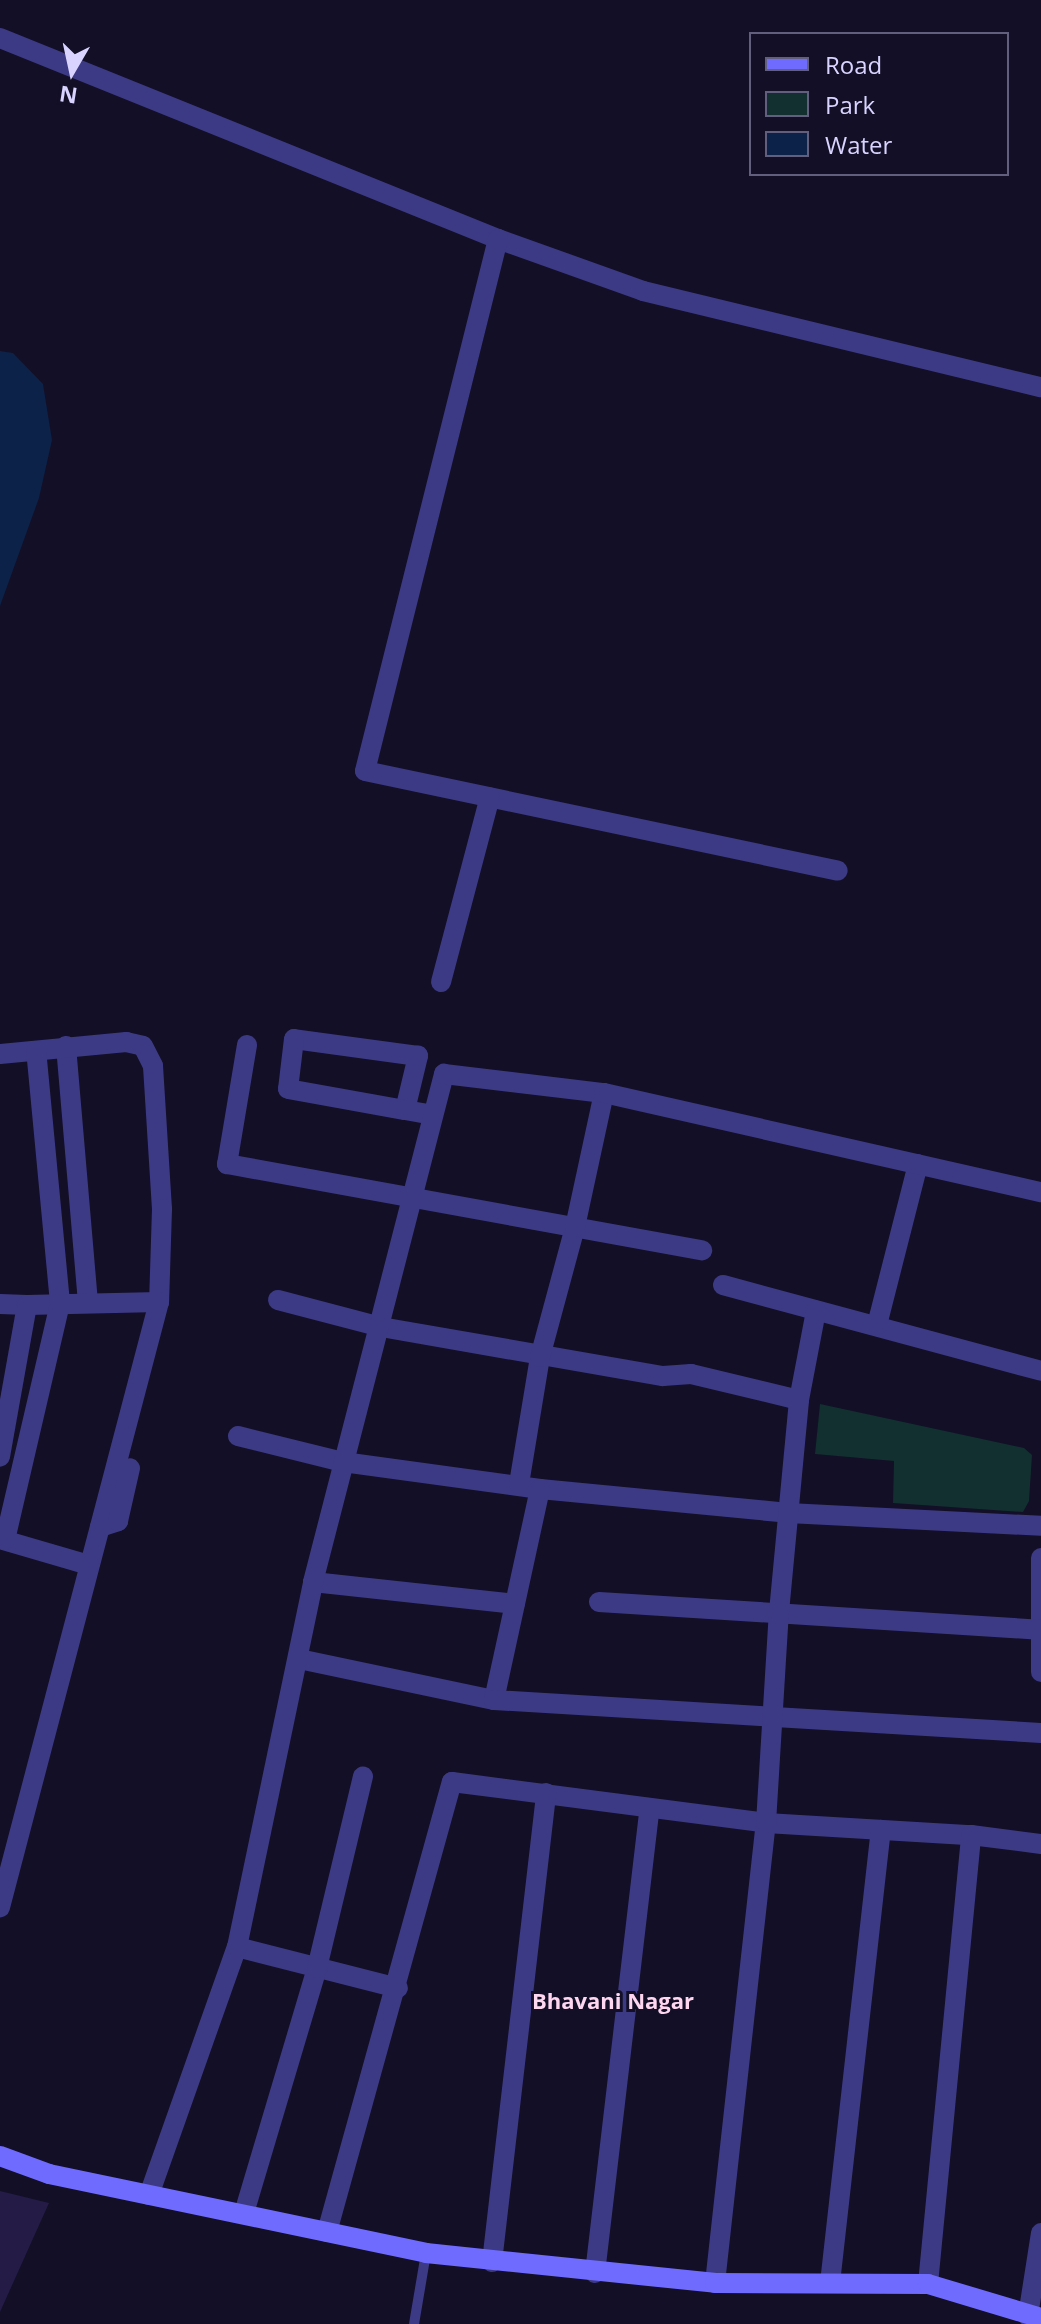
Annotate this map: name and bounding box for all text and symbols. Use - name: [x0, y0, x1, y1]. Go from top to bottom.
- north arrow: [32, 32, 112, 112]
- legend: [749, 32, 1009, 176]
- text: Road: [825, 48, 882, 81]
- text: N: [57, 79, 79, 112]
- text: Park: [825, 88, 875, 121]
- text: Water: [825, 128, 892, 161]
- district label: Bhavani Nagar: [532, 1988, 694, 2014]

